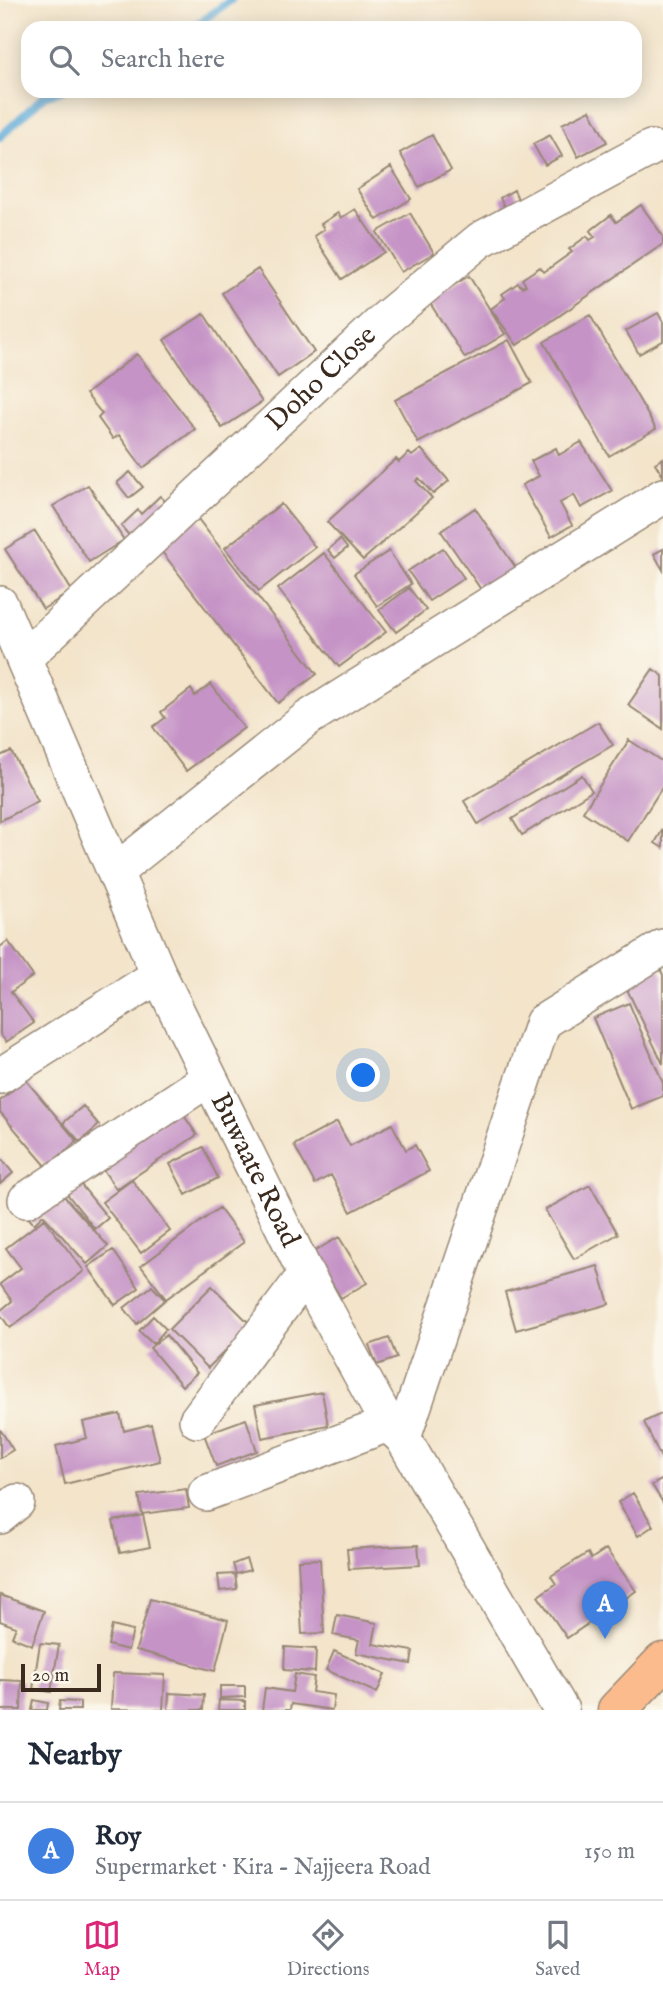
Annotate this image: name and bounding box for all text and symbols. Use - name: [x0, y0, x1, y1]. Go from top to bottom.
- search box: [21, 21, 642, 98]
- icon: search: [45, 41, 83, 79]
- text: Search here: [101, 43, 225, 76]
- street label: Doho Close: [259, 318, 384, 439]
- your location: [346, 1058, 380, 1092]
- street label: Buwaate Road: [202, 1087, 308, 1253]
- pin: A: [582, 1581, 628, 1639]
- scale bar: [21, 1661, 102, 1693]
- text: 20 m: [32, 1664, 69, 1688]
- text: Nearby: [28, 1737, 121, 1775]
- text: Roy: [95, 1820, 141, 1853]
- text: A: [43, 1837, 59, 1866]
- text: 150 m: [584, 1837, 635, 1866]
- text: Supermarket · Kira - Najjeera Road: [95, 1853, 430, 1882]
- tab: Map: [83, 1916, 121, 1982]
- tab: Directions: [287, 1916, 369, 1982]
- tab: Saved: [535, 1916, 580, 1982]

